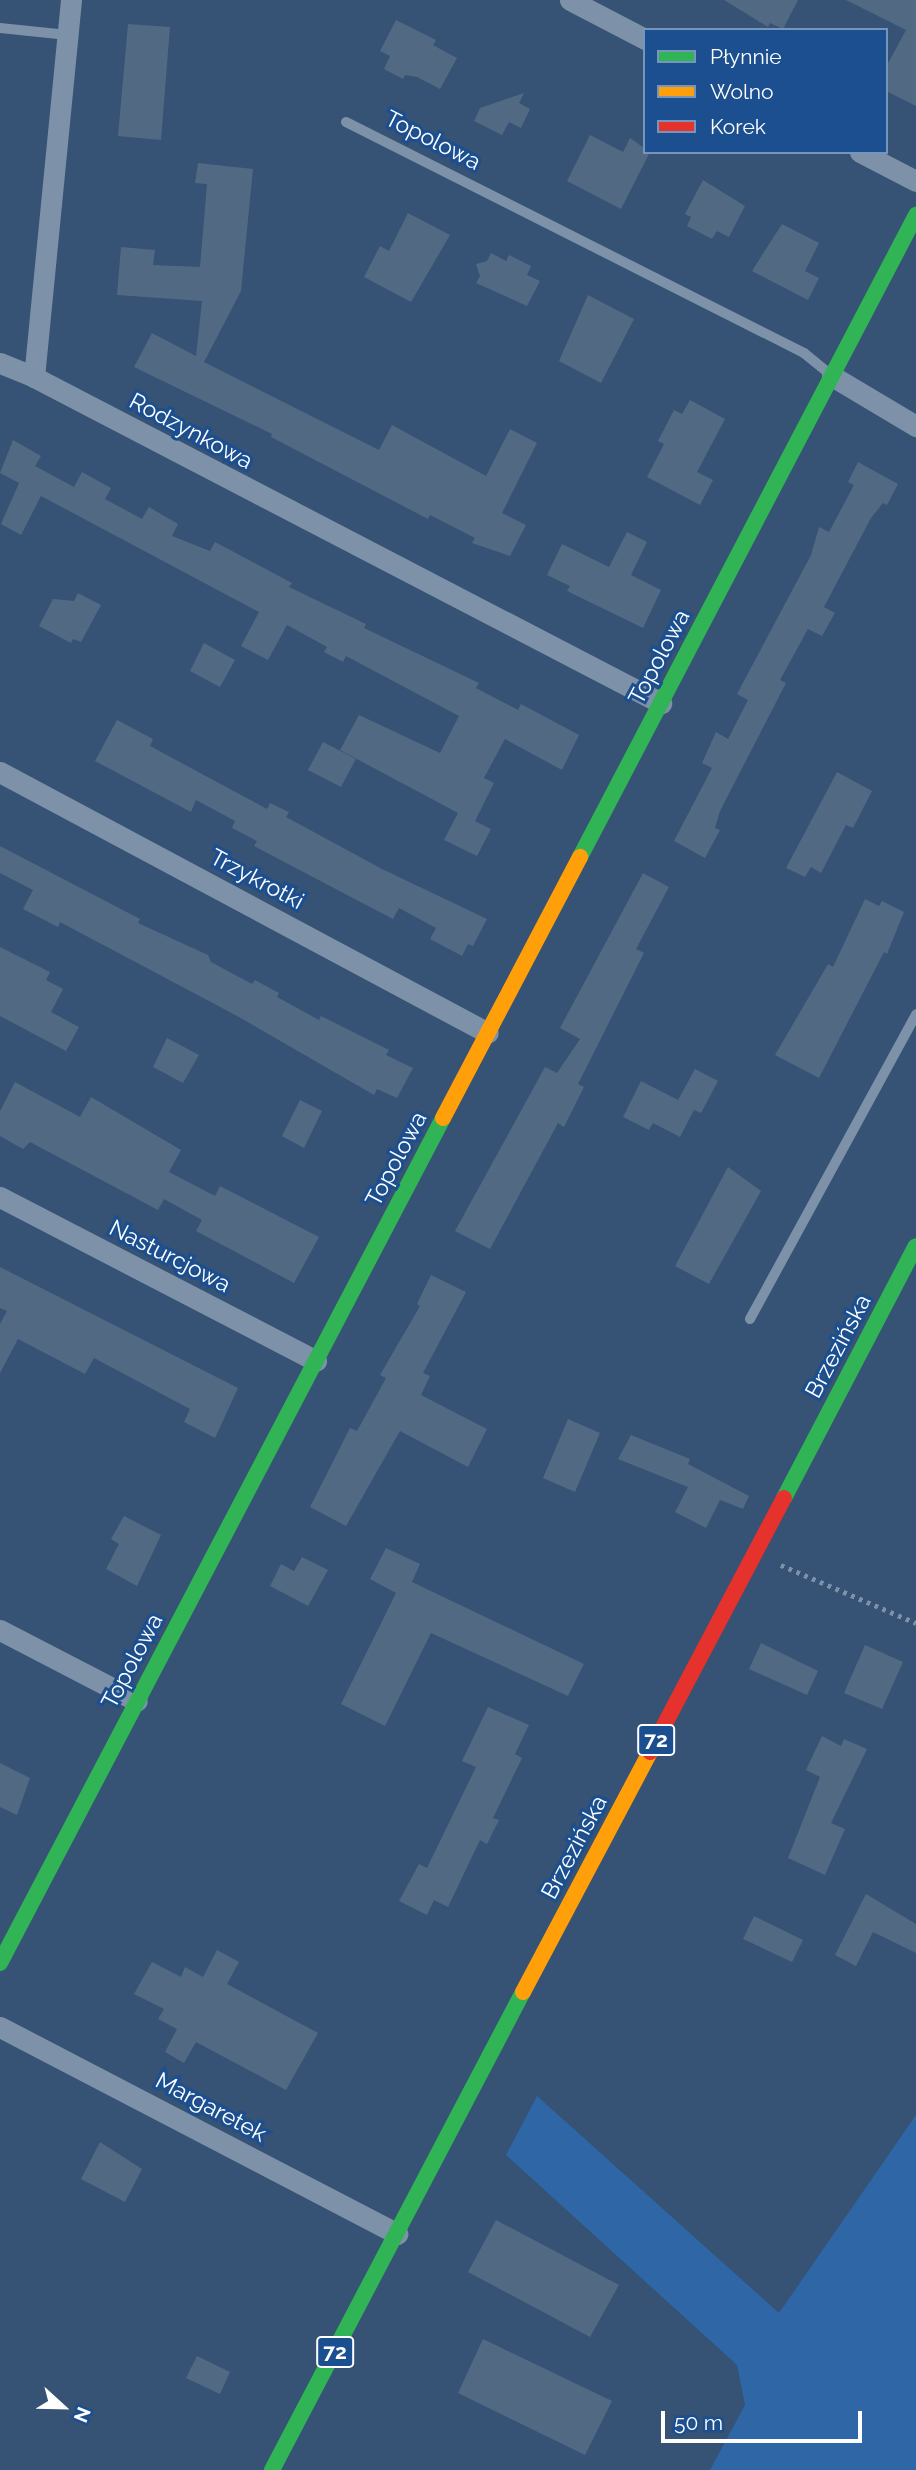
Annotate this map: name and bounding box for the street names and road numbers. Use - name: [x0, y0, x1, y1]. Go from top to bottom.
- street label: Topolowa: [381, 104, 485, 176]
- street label: Rodzynkowa: [125, 387, 257, 475]
- street label: Topolowa: [623, 605, 695, 709]
- street label: Trzykrotki: [205, 843, 309, 915]
- street label: Topolowa: [360, 1107, 432, 1211]
- street label: Nasturcjowa: [105, 1214, 235, 1298]
- street label: Brzezińska: [799, 1289, 877, 1403]
- street label: Topolowa: [96, 1609, 168, 1713]
- road number: 72: [637, 1722, 675, 1758]
- street label: Brzezińska: [535, 1790, 613, 1904]
- street label: Margaretek: [151, 2066, 271, 2148]
- road number: 72: [316, 2334, 354, 2370]

